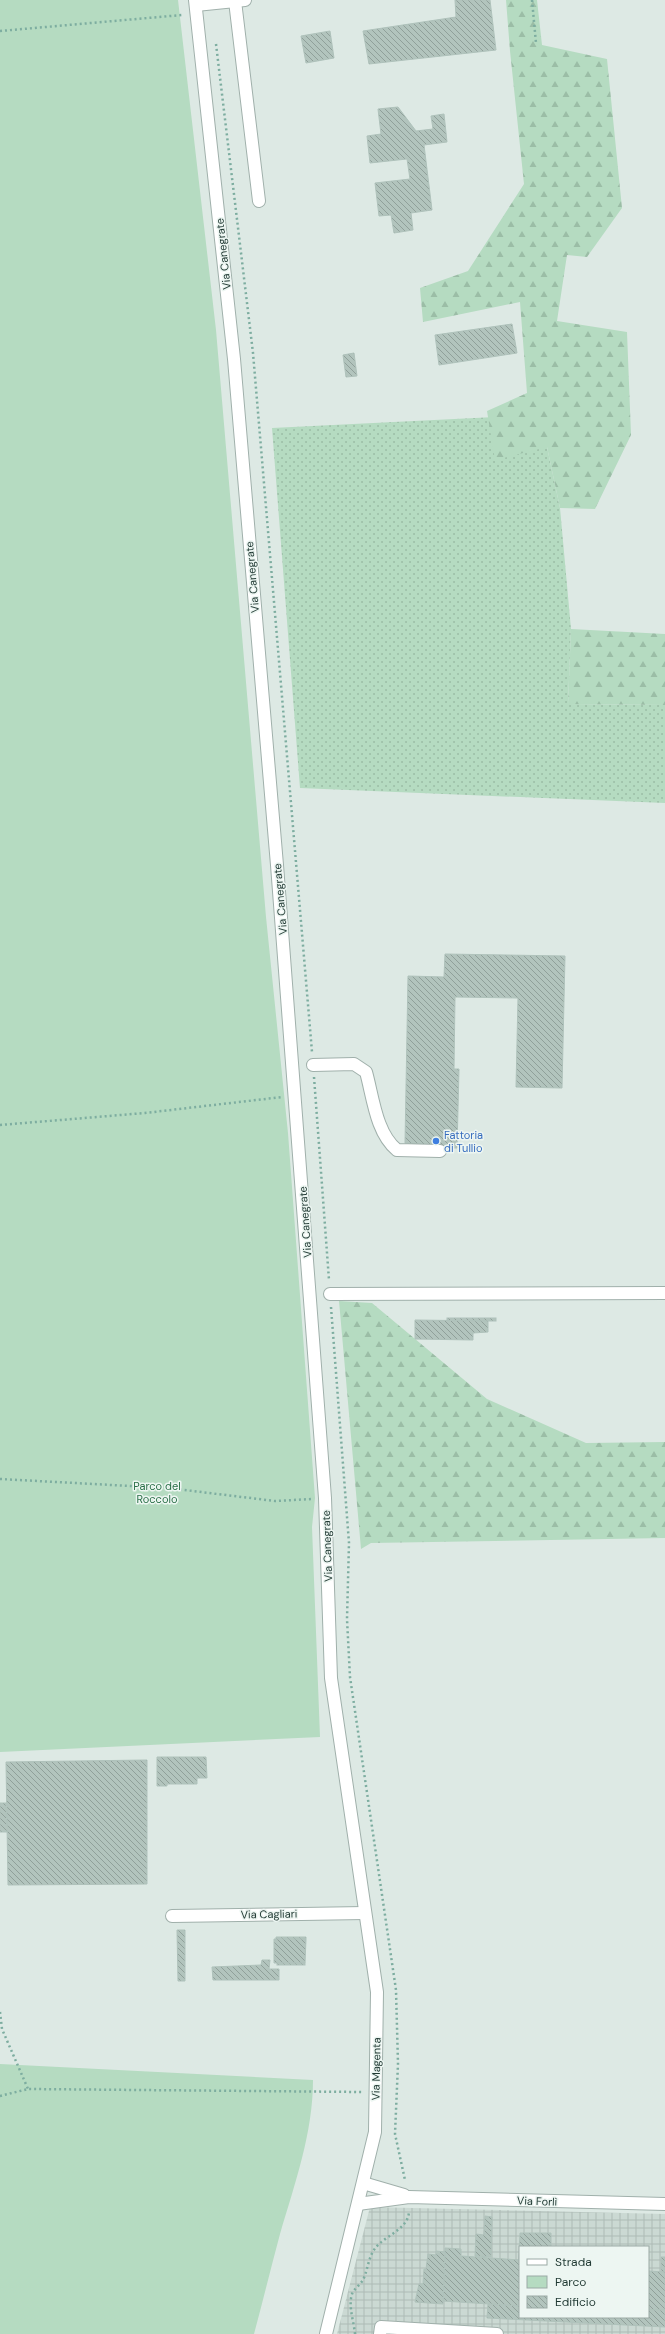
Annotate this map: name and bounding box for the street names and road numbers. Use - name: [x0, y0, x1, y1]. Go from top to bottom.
- street label: Via Canegrate: [212, 218, 234, 290]
- street label: Via Canegrate: [242, 541, 262, 613]
- street label: Via Canegrate: [270, 863, 290, 935]
- street label: Via Canegrate: [296, 1186, 314, 1258]
- street label: Via Canegrate: [319, 1510, 335, 1582]
- street label: Via Cagliari: [241, 1907, 297, 1921]
- street label: Via Magenta: [368, 2037, 384, 2101]
- street label: Via Forlì: [517, 2193, 558, 2209]

